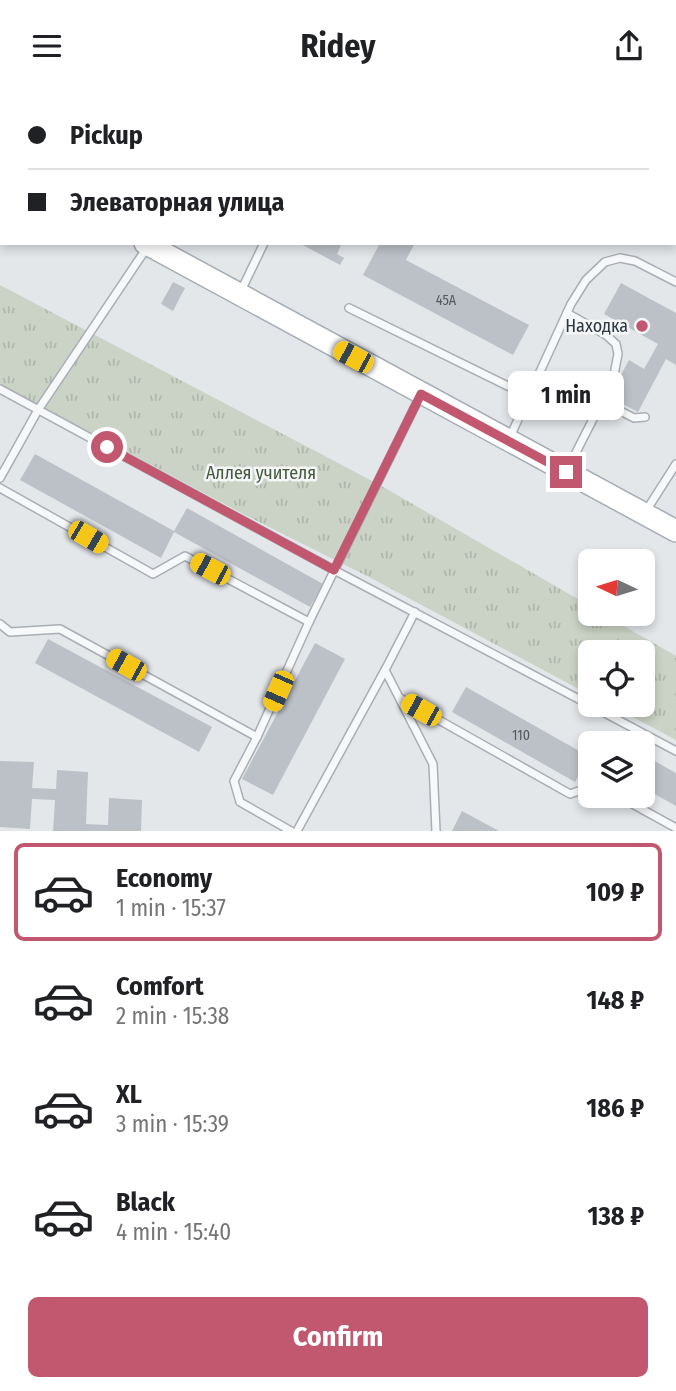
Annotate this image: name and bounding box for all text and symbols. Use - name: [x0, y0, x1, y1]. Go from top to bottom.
- icon: menu: [28, 27, 66, 65]
- text: Ridey: [301, 27, 375, 65]
- icon: share: [610, 27, 648, 65]
- text: Pickup: [70, 120, 143, 151]
- text: Элеваторная улица: [70, 187, 284, 218]
- house number: 45А: [436, 292, 457, 309]
- place label: Находка: [565, 315, 628, 337]
- marker: Находка: [634, 318, 650, 334]
- car: [330, 338, 377, 376]
- callout: 1 min: [508, 371, 624, 419]
- text: 1 min: [541, 381, 591, 409]
- route start: [91, 431, 123, 463]
- route end: [550, 456, 582, 488]
- park label: Аллея учителя: [206, 462, 316, 484]
- car: [65, 517, 112, 557]
- north arrow: [578, 549, 654, 627]
- map controls: [578, 549, 655, 808]
- car: [187, 550, 234, 588]
- button: locate: [578, 640, 655, 717]
- car: [103, 646, 150, 684]
- car: [260, 668, 297, 714]
- car: [398, 691, 445, 729]
- house number: 110: [512, 727, 530, 744]
- button: layers: [578, 731, 655, 808]
- icon: car: [32, 861, 95, 924]
- text: Economy: [116, 863, 212, 894]
- text: 109 ₽: [586, 877, 644, 908]
- text: 1 min · 15:37: [116, 894, 226, 922]
- icon: car: [32, 969, 95, 1032]
- text: Comfort: [116, 971, 204, 1002]
- text: 148 ₽: [586, 985, 644, 1016]
- text: 2 min · 15:38: [116, 1002, 229, 1030]
- icon: car: [32, 1077, 95, 1140]
- text: XL: [116, 1079, 142, 1110]
- text: 186 ₽: [586, 1093, 644, 1124]
- text: 3 min · 15:39: [116, 1110, 229, 1138]
- icon: car: [32, 1185, 95, 1248]
- text: Black: [116, 1187, 175, 1218]
- text: 138 ₽: [588, 1201, 644, 1232]
- text: 4 min · 15:40: [116, 1218, 231, 1246]
- button: Confirm: [28, 1297, 648, 1377]

